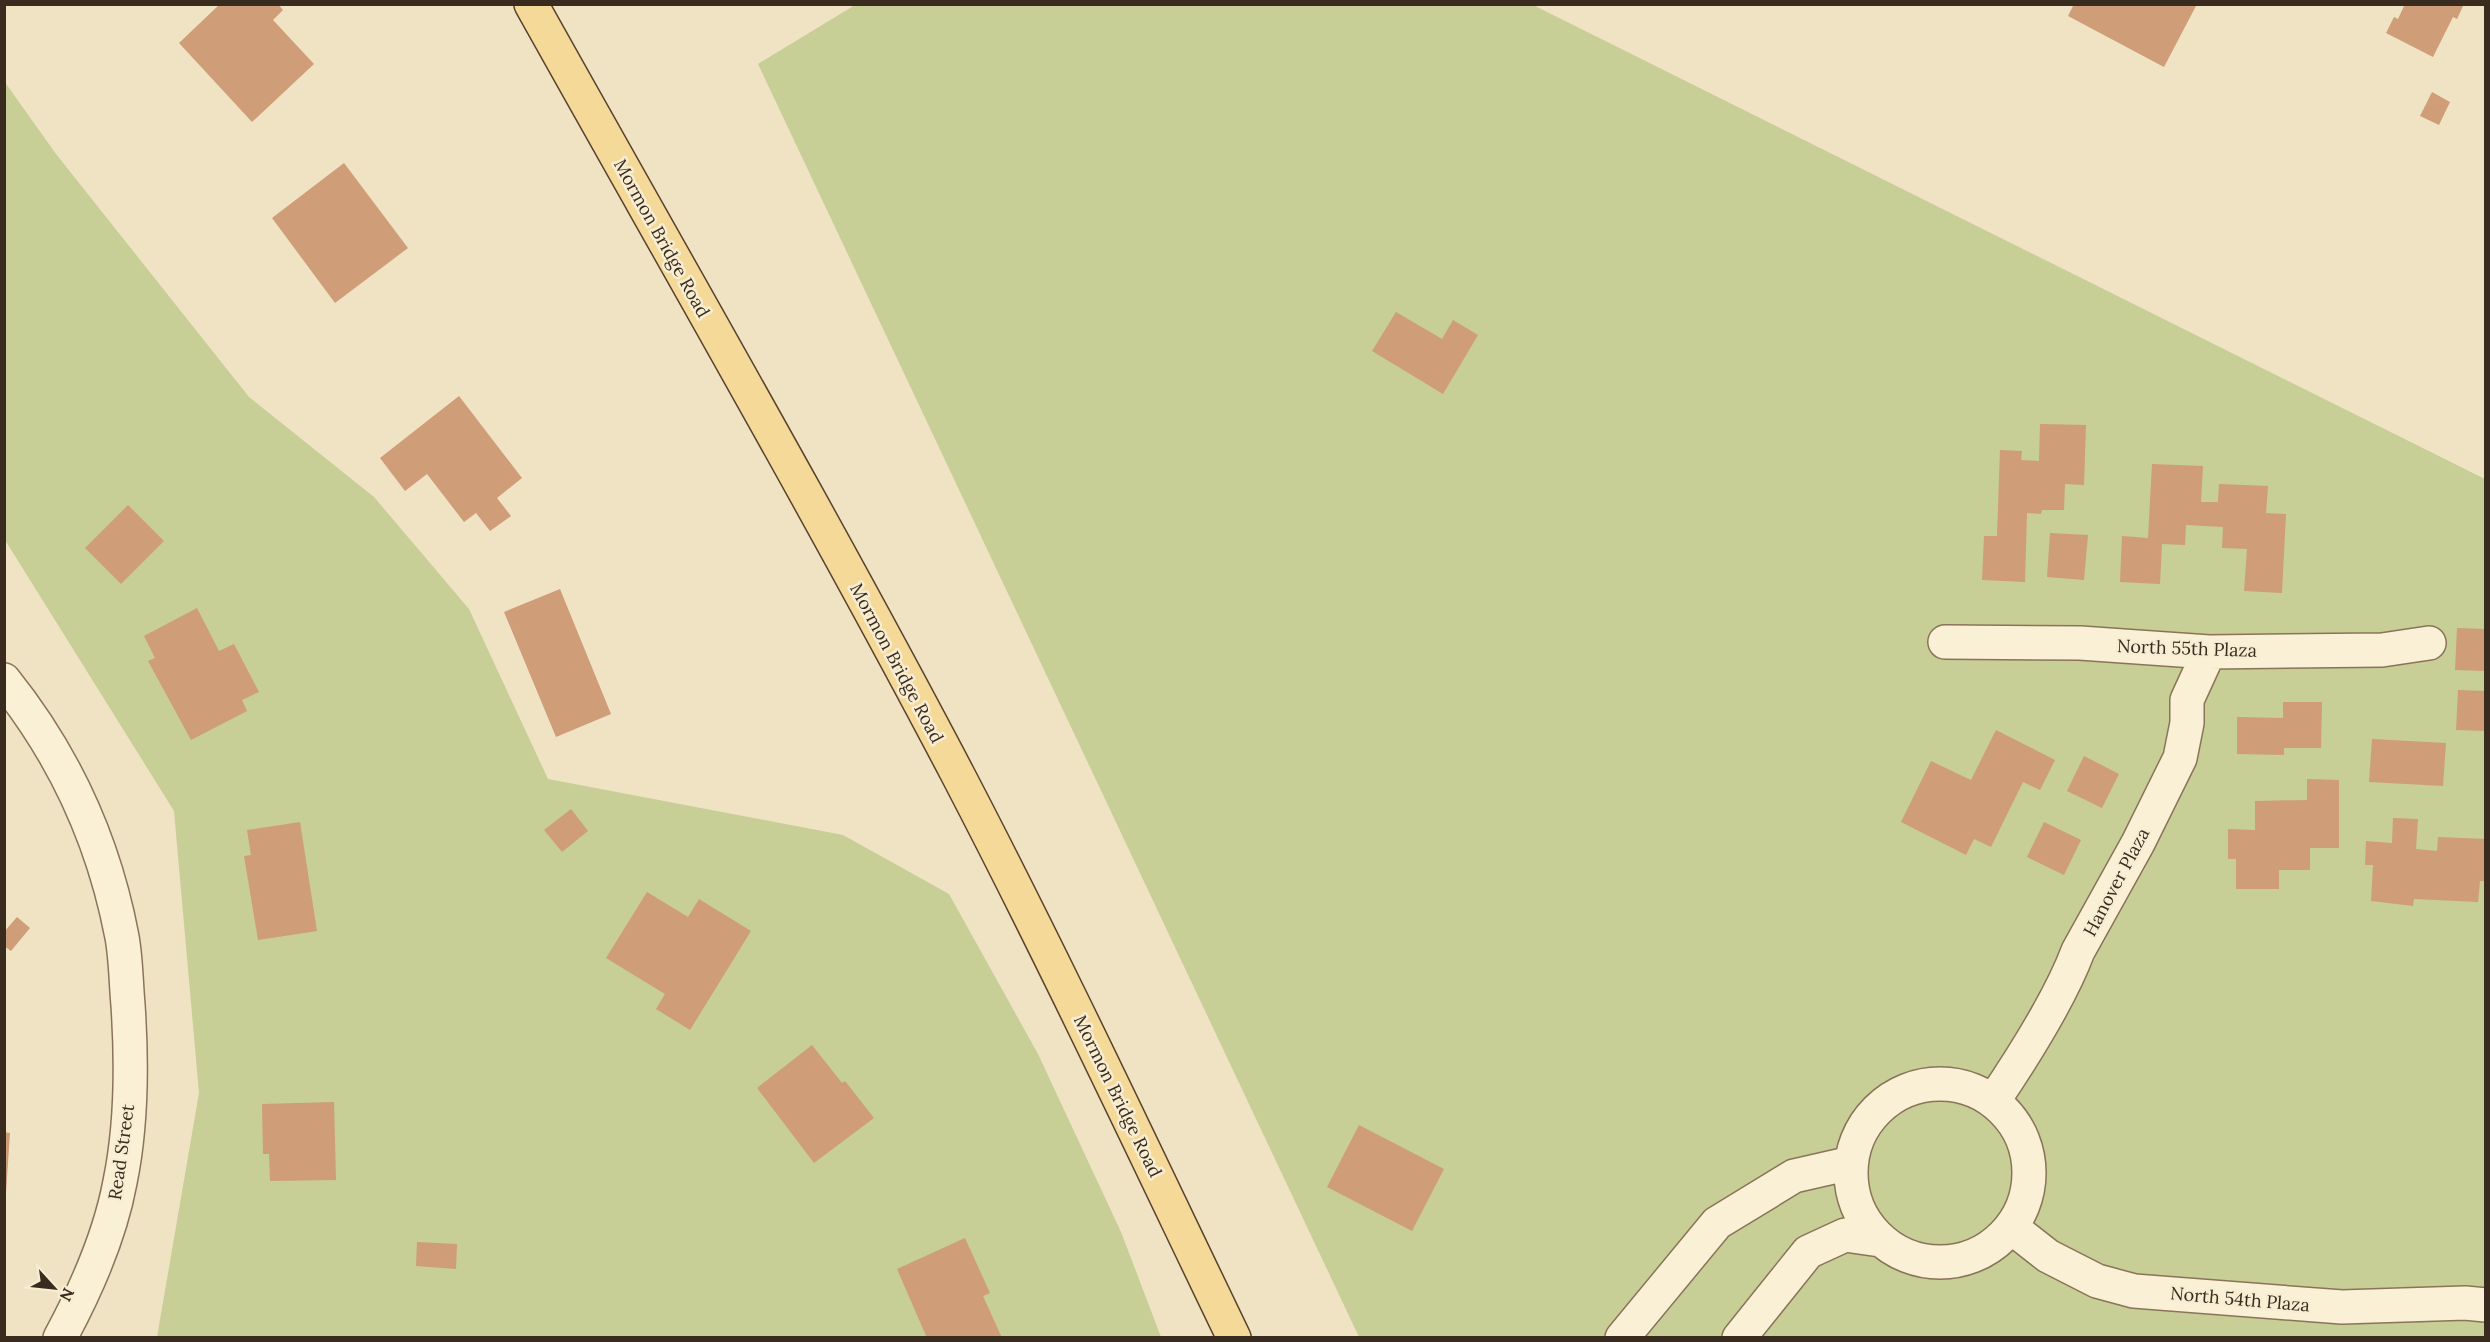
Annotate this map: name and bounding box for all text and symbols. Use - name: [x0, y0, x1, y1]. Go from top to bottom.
- street label: Mormon Bridge Road: [609, 155, 715, 322]
- street label: Mormon Bridge Road: [845, 579, 949, 747]
- street label: North 55th Plaza: [2117, 634, 2257, 662]
- street label: Hanover Plaza: [2078, 824, 2154, 940]
- street label: Mormon Bridge Road: [1069, 1011, 1167, 1181]
- street label: Read Street: [103, 1102, 139, 1201]
- north arrow: [24, 1258, 84, 1318]
- street label: North 54th Plaza: [2169, 1281, 2311, 1317]
- text: N: [56, 1285, 79, 1305]

